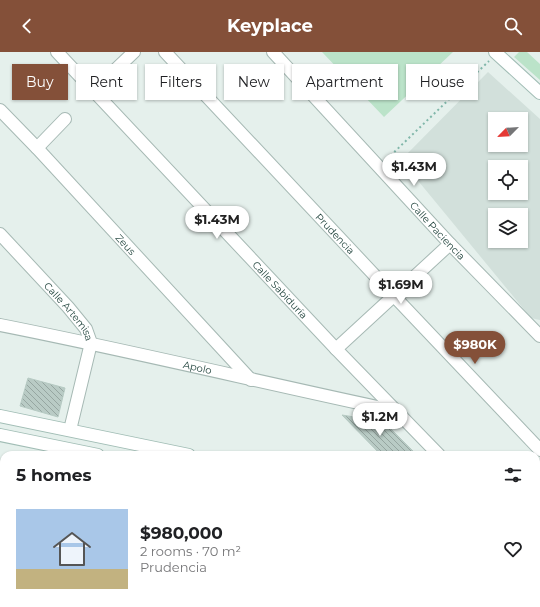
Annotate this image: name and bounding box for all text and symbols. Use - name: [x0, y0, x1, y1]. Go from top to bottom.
- icon: back: [16, 15, 38, 37]
- text: Keyplace: [227, 15, 313, 37]
- icon: search: [502, 15, 524, 37]
- chip: Buy: [12, 64, 68, 100]
- chip: Rent: [76, 64, 137, 100]
- chip: Filters: [145, 64, 216, 100]
- chip: New: [224, 64, 284, 100]
- chip: Apartment: [292, 64, 398, 100]
- chip: House: [406, 64, 478, 100]
- north arrow: [488, 112, 528, 152]
- map controls: [488, 112, 528, 248]
- pin: $1.43M: [381, 153, 447, 187]
- text: $1.43M: [391, 158, 437, 174]
- button: locate: [488, 160, 528, 200]
- street label: Calle Paciencia: [407, 199, 468, 263]
- pin: $1.43M: [184, 206, 250, 240]
- button: layers: [488, 208, 528, 248]
- text: $1.43M: [194, 211, 240, 227]
- street label: Prudencia: [313, 211, 357, 257]
- street label: Zeus: [112, 231, 138, 258]
- street label: Calle Sabiduría: [250, 258, 310, 322]
- pin: $1.69M: [368, 271, 434, 305]
- text: $1.69M: [378, 276, 424, 292]
- street label: Calle Artemisa: [41, 280, 96, 343]
- pin: $980K: [447, 331, 503, 365]
- text: $980K: [453, 336, 497, 352]
- street label: Apolo: [182, 358, 213, 377]
- pin: $1.2M: [352, 403, 408, 437]
- text: $1.2M: [362, 408, 398, 424]
- icon: filters: [502, 464, 524, 486]
- text: 5 homes: [16, 465, 92, 485]
- text: $980,000: [140, 523, 223, 543]
- icon: home: [48, 525, 96, 573]
- icon: heart: [502, 538, 524, 560]
- text: 2 rooms · 70 m²: [140, 543, 241, 559]
- text: Prudencia: [140, 559, 207, 575]

